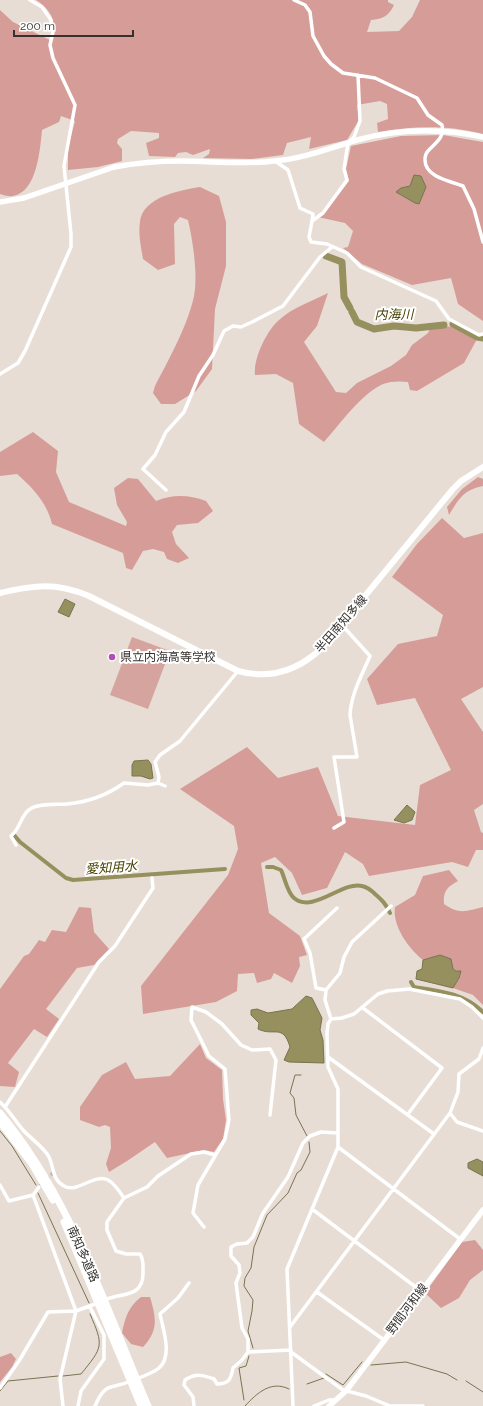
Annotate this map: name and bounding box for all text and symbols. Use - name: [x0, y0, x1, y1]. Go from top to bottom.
- scale bar: [14, 12, 133, 38]
- text: 200 m: [20, 19, 55, 33]
- water label: 内海川: [374, 307, 416, 322]
- street label: 半田南知多線: [312, 592, 370, 656]
- place label: 県立内海高等学校: [120, 650, 216, 664]
- marker: 県立内海高等学校: [107, 652, 117, 662]
- water label: 愛知用水: [85, 858, 139, 877]
- street label: 南知多道路: [64, 1224, 102, 1284]
- street label: 野間河和線: [383, 1281, 431, 1337]

